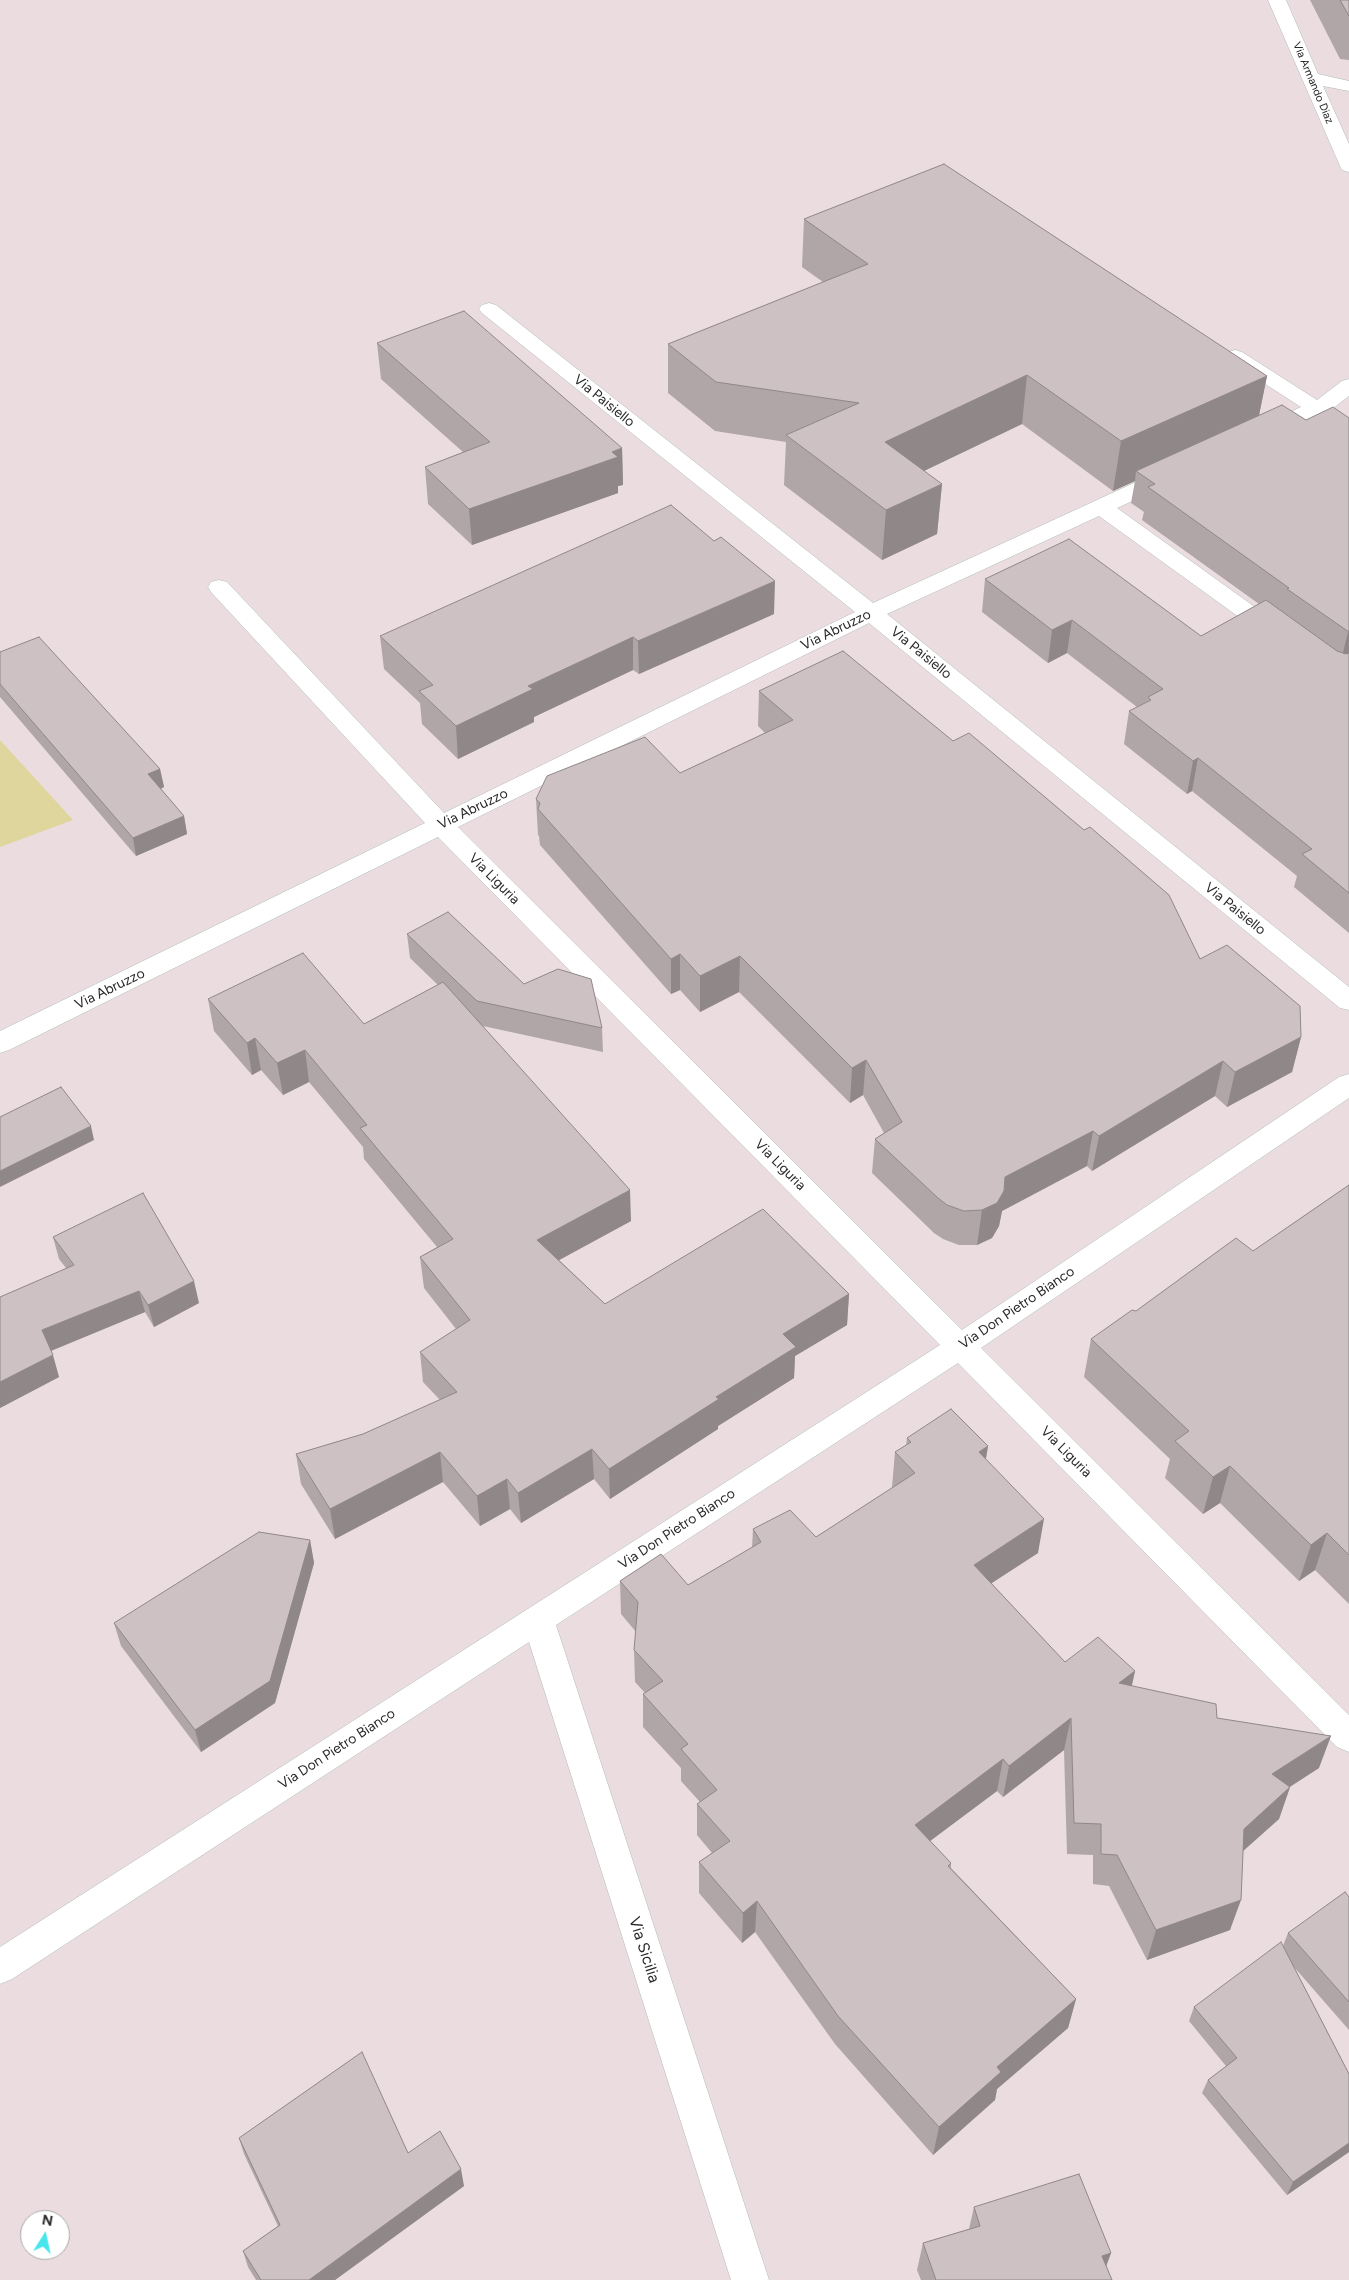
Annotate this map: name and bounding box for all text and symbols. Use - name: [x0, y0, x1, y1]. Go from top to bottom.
- street label: Via Armando Diaz: [1290, 40, 1336, 126]
- street label: Via Paisiello: [570, 371, 638, 431]
- street label: Via Abruzzo: [798, 606, 874, 654]
- street label: Via Paisiello: [887, 623, 955, 683]
- street label: Via Abruzzo: [435, 785, 511, 833]
- street label: Via Liguria: [465, 850, 523, 908]
- street label: Via Paisiello: [1201, 879, 1269, 939]
- street label: Via Abruzzo: [72, 965, 148, 1013]
- street label: Via Liguria: [751, 1136, 809, 1194]
- street label: Via Don Pietro Bianco: [956, 1263, 1078, 1353]
- street label: Via Liguria: [1037, 1423, 1095, 1481]
- street label: Via Don Pietro Bianco: [616, 1485, 738, 1573]
- street label: Via Don Pietro Bianco: [276, 1705, 398, 1793]
- street label: Via Sicilia: [624, 1915, 664, 1985]
- north arrow: [20, 2210, 70, 2260]
- text: N: [41, 2211, 54, 2230]

